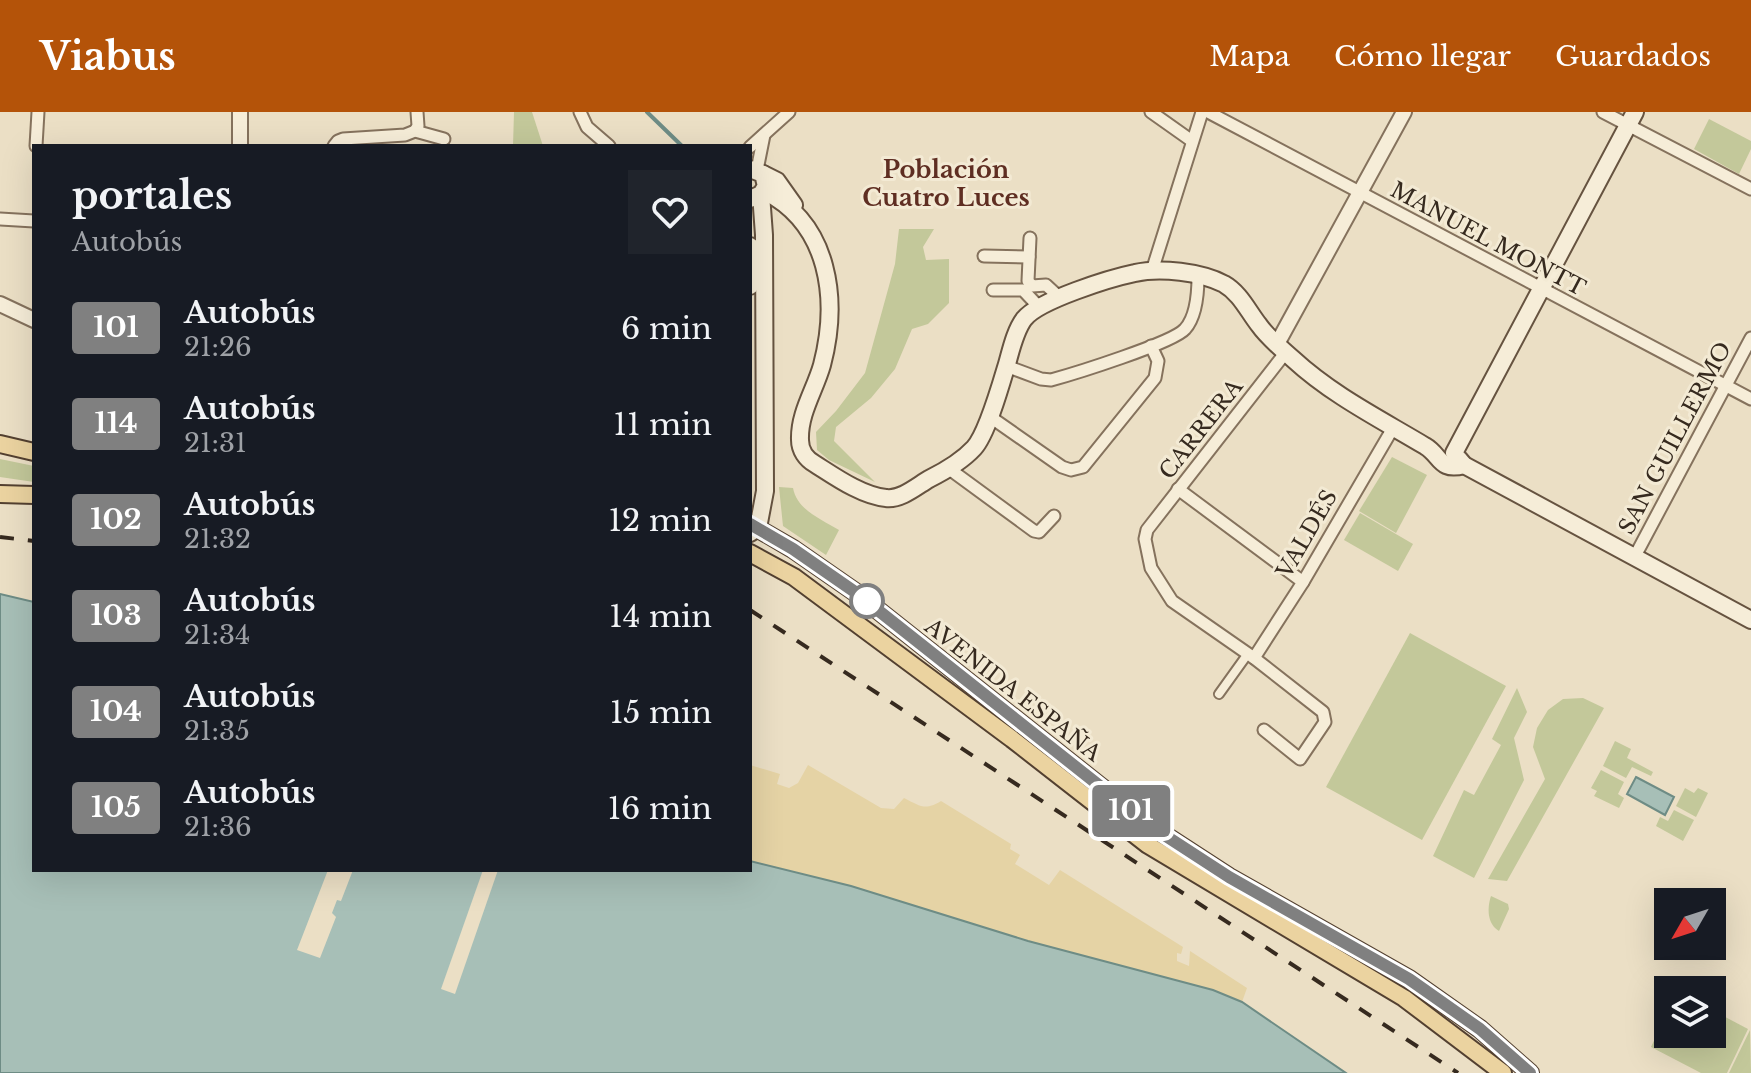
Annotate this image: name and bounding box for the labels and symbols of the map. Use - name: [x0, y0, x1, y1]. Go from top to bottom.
- district label: Población Cuatro Luces: [862, 155, 1030, 212]
- street label: MANUEL MONTT: [1386, 176, 1590, 302]
- street label: SAN GUILLERMO: [1613, 337, 1737, 539]
- street label: CARRERA: [1154, 373, 1249, 484]
- street label: VALDÉS: [1269, 484, 1343, 584]
- unlabelled marker: [850, 584, 884, 618]
- street label: AVENIDA ESPAÑA: [919, 611, 1108, 768]
- line badge: 101: [1085, 785, 1177, 837]
- north arrow: [1654, 888, 1726, 960]

